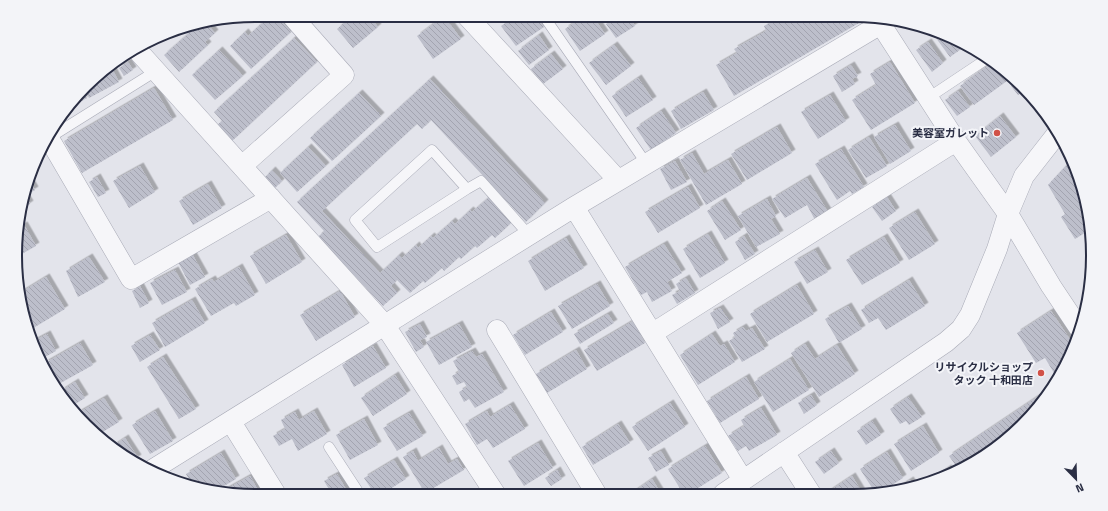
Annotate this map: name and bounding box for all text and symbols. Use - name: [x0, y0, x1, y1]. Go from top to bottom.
- place label: 美容室ガレット: [912, 125, 989, 141]
- marker: 美容室ガレット: [992, 128, 1002, 138]
- place label: リサイクルショップ タック 十和田店: [935, 359, 1033, 388]
- marker: リサイクルショップ タック 十和田店: [1036, 368, 1046, 378]
- north arrow: [1056, 459, 1096, 499]
- text: N: [1073, 479, 1087, 497]

